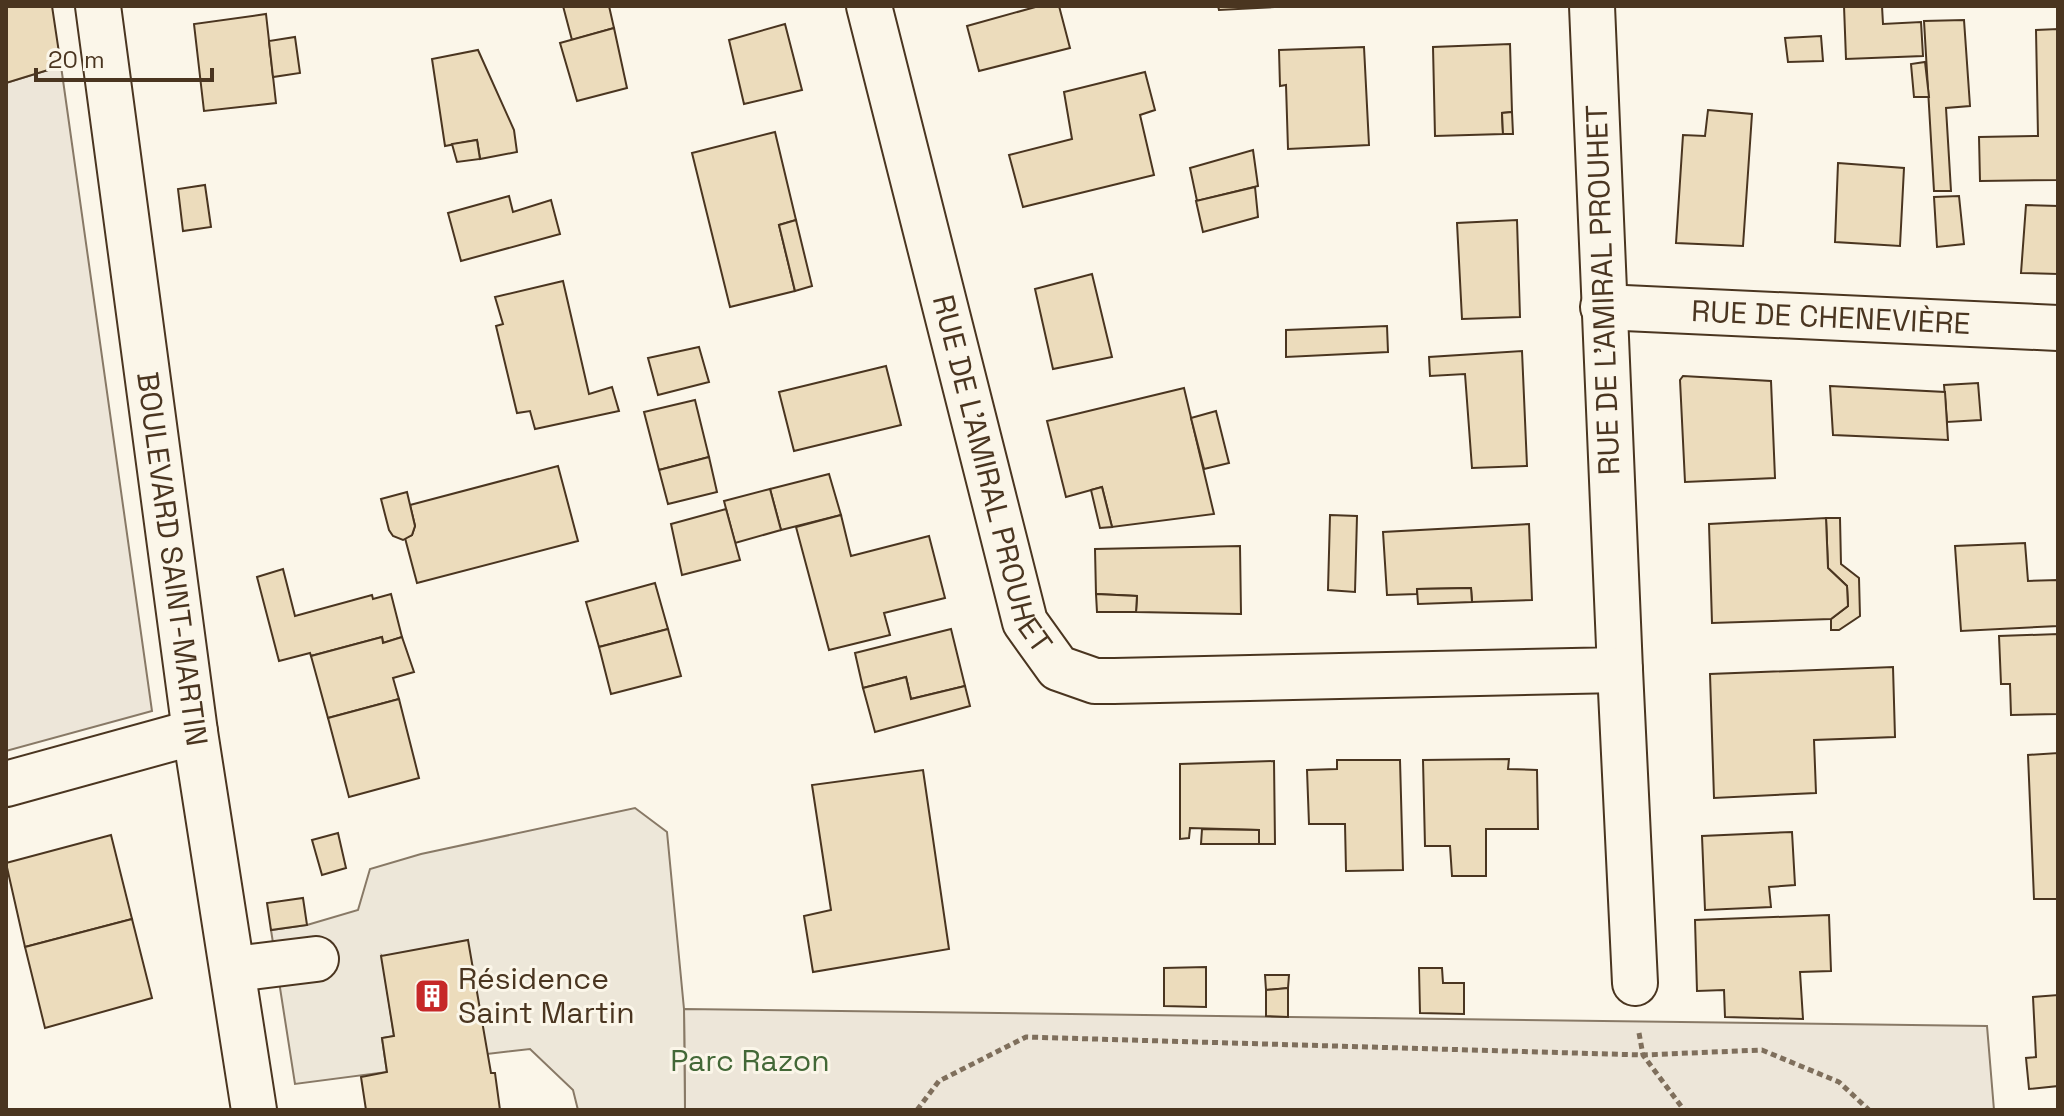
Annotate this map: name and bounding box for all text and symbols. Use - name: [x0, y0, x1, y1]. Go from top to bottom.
- scale bar: [36, 32, 212, 82]
- text: 20 m: [48, 44, 105, 75]
- street label: RUE DE L'AMIRAL PROUHET: [1577, 104, 1628, 476]
- street label: RUE DE L'AMIRAL PROUHET: [924, 291, 1061, 661]
- street label: RUE DE CHENEVIÈRE: [1690, 291, 1971, 343]
- street label: BOULEVARD SAINT-MARTIN: [128, 369, 217, 749]
- place label: Résidence Saint Martin: [458, 959, 635, 1032]
- building icon: Résidence Saint Martin: [413, 977, 451, 1015]
- park label: Parc Razon: [670, 1041, 830, 1080]

